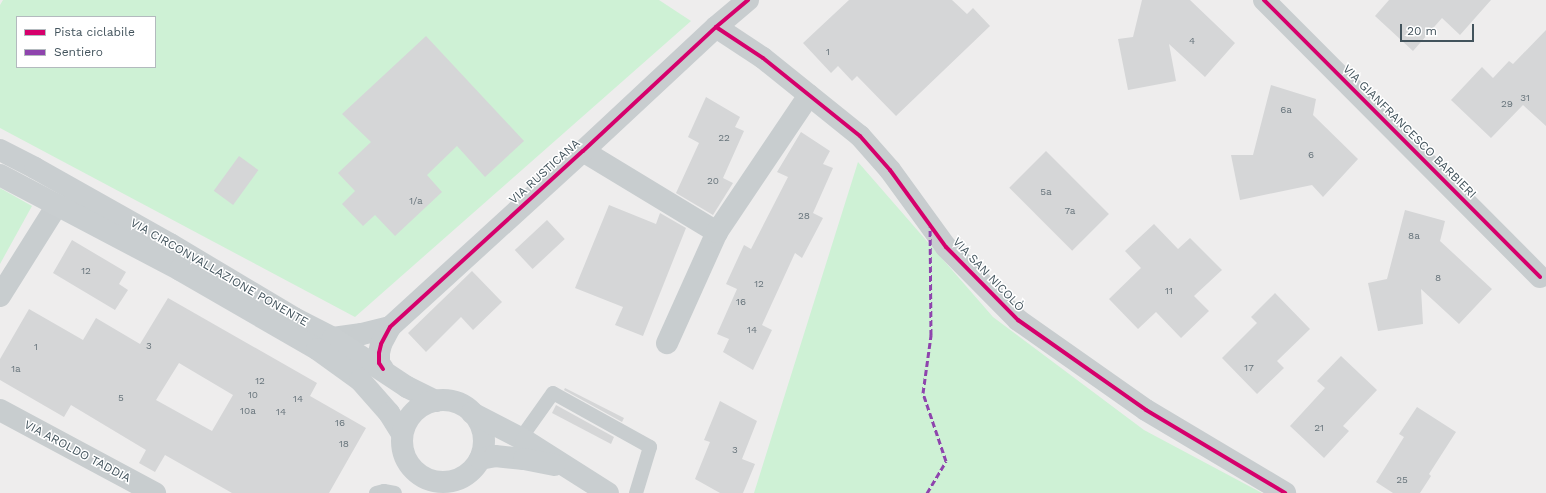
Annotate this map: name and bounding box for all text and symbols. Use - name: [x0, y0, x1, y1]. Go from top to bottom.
- legend: [16, 16, 156, 68]
- scale bar: [1402, 16, 1476, 42]
- text: 20 m: [1407, 24, 1437, 38]
- text: Pista ciclabile: [54, 25, 135, 39]
- house number: 4: [1189, 35, 1195, 47]
- text: Sentiero: [54, 45, 103, 59]
- house number: 1: [826, 46, 830, 58]
- street label: VIA GIANFRANCESCO BARBIERI: [1339, 62, 1479, 202]
- house number: 31: [1520, 92, 1530, 104]
- house number: 29: [1501, 98, 1513, 110]
- house number: 6a: [1280, 104, 1292, 116]
- house number: 22: [718, 132, 730, 144]
- street label: VIA RUSTICANA: [506, 136, 584, 208]
- house number: 6: [1308, 149, 1314, 161]
- house number: 20: [707, 175, 719, 187]
- house number: 5a: [1040, 186, 1052, 198]
- house number: 1/a: [409, 195, 423, 207]
- house number: 7a: [1065, 205, 1075, 217]
- house number: 28: [798, 210, 810, 222]
- street label: VIA CIRCONVALLAZIONE PONENTE: [127, 216, 311, 330]
- house number: 8a: [1408, 230, 1420, 242]
- street label: VIA SAN NICOLÒ: [949, 235, 1027, 315]
- house number: 12: [81, 265, 91, 277]
- house number: 8: [1435, 272, 1441, 284]
- house number: 12: [754, 278, 764, 290]
- house number: 11: [1165, 285, 1173, 297]
- house number: 16: [736, 296, 746, 308]
- house number: 14: [747, 324, 757, 336]
- house number: 3: [146, 340, 152, 352]
- house number: 1: [34, 341, 38, 353]
- house number: 17: [1244, 362, 1254, 374]
- house number: 1a: [11, 363, 21, 375]
- house number: 12: [255, 375, 265, 387]
- house number: 10: [248, 389, 258, 401]
- house number: 5: [118, 392, 124, 404]
- house number: 14: [293, 393, 303, 405]
- house number: 10a: [240, 405, 256, 417]
- house number: 14: [276, 406, 286, 418]
- street label: VIA AROLDO TADDIA: [21, 417, 133, 487]
- house number: 16: [335, 417, 345, 429]
- house number: 21: [1314, 422, 1324, 434]
- house number: 18: [339, 438, 349, 450]
- house number: 3: [732, 444, 738, 456]
- house number: 25: [1396, 474, 1408, 486]

